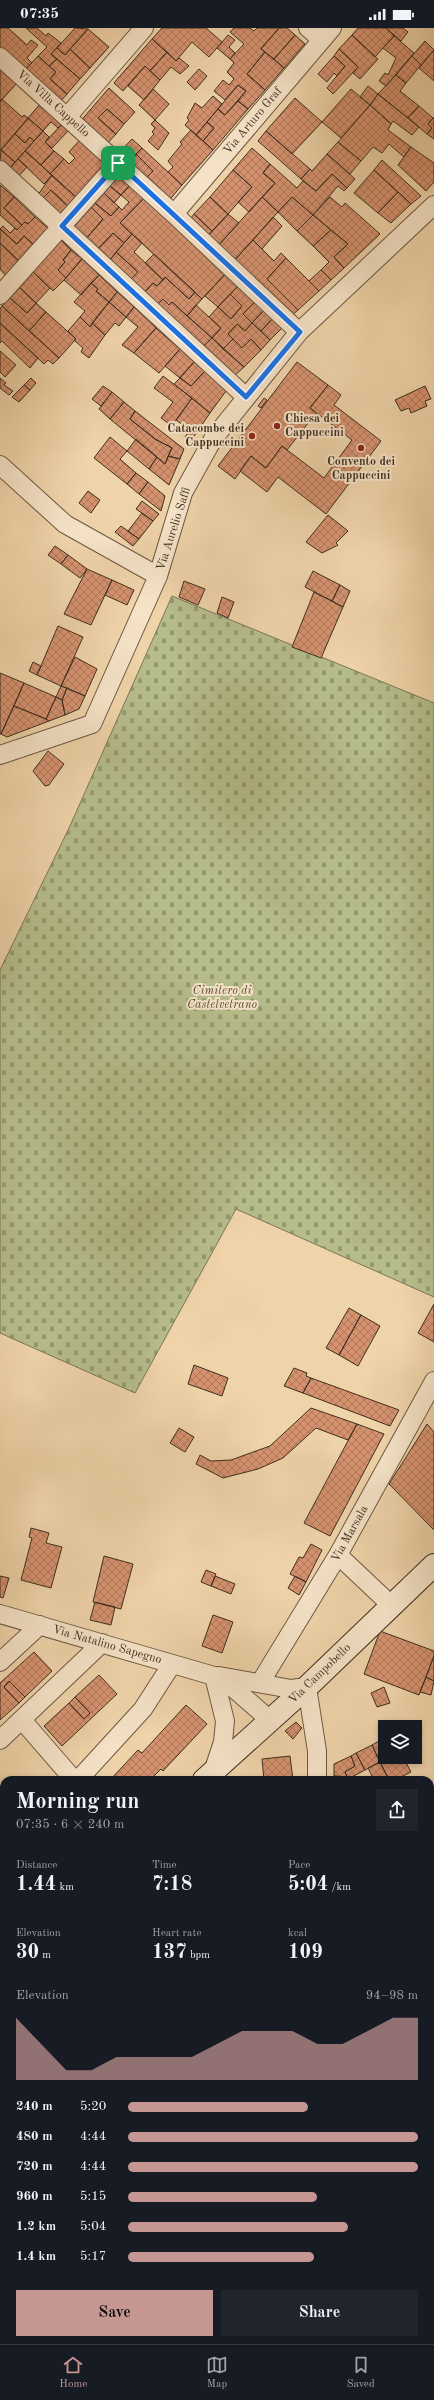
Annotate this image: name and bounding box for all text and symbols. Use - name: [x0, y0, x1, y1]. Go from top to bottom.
- text: 07:35: [20, 7, 59, 22]
- street label: Via Villa Cappello: [14, 68, 92, 140]
- street label: Via Arturo Graf: [222, 84, 285, 157]
- pin: [101, 146, 135, 180]
- icon: arrive: [107, 152, 129, 174]
- place label: Chiesa dei Cappuccini: [285, 413, 344, 439]
- marker: Chiesa dei Cappuccini: [272, 421, 282, 431]
- place label: Catacombe dei Cappuccini: [167, 423, 244, 449]
- marker: Catacombe dei Cappuccini: [247, 431, 257, 441]
- marker: Convento dei Cappuccini: [356, 443, 366, 453]
- place label: Convento dei Cappuccini: [327, 456, 395, 482]
- street label: Via Aurelio Saffi: [155, 486, 193, 572]
- park label: Cimitero di Castelvetrano: [187, 985, 258, 1011]
- street label: Via Marsala: [330, 1504, 370, 1564]
- street label: Via Natalino Sapegno: [51, 1624, 163, 1666]
- street label: Via Campobello: [287, 1642, 353, 1706]
- map controls: [378, 1720, 422, 1764]
- button: layers: [378, 1720, 422, 1764]
- button: share: [376, 1789, 418, 1831]
- text: Morning run: [16, 1791, 139, 1813]
- text: 07:35 · 6 × 240 m: [16, 1818, 124, 1831]
- text: Distance: [16, 1860, 57, 1871]
- text: Time: [152, 1860, 177, 1871]
- text: Pace: [288, 1860, 310, 1871]
- text: 1.44: [16, 1875, 56, 1895]
- text: 7:18: [152, 1875, 192, 1895]
- text: 5:04: [288, 1875, 328, 1895]
- text: km: [56, 1882, 74, 1893]
- text: /km: [328, 1882, 351, 1893]
- text: Elevation: [16, 1928, 61, 1939]
- text: Heart rate: [152, 1928, 201, 1939]
- text: kcal: [288, 1928, 307, 1939]
- text: 30: [16, 1943, 39, 1963]
- text: 137: [152, 1943, 187, 1963]
- text: 109: [288, 1943, 323, 1963]
- text: m: [39, 1950, 51, 1961]
- text: bpm: [187, 1950, 210, 1961]
- text: Elevation: [16, 1989, 69, 2002]
- text: 94–98 m: [366, 1989, 418, 2002]
- text: 240 m: [16, 2100, 53, 2113]
- text: 5:20: [80, 2100, 106, 2113]
- text: 480 m: [16, 2130, 53, 2143]
- text: 4:44: [80, 2130, 106, 2143]
- text: 720 m: [16, 2160, 53, 2173]
- text: 4:44: [80, 2160, 106, 2173]
- text: 960 m: [16, 2190, 53, 2203]
- text: 5:15: [80, 2190, 106, 2203]
- text: 1.2 km: [16, 2220, 56, 2233]
- text: 5:04: [80, 2220, 106, 2233]
- text: 1.4 km: [16, 2250, 56, 2263]
- text: 5:17: [80, 2250, 106, 2263]
- button: Save: [16, 2290, 213, 2336]
- button: Share: [221, 2290, 418, 2336]
- tab: Home: [59, 2354, 87, 2392]
- tab: Map: [206, 2354, 228, 2392]
- tab: Saved: [347, 2354, 375, 2392]

